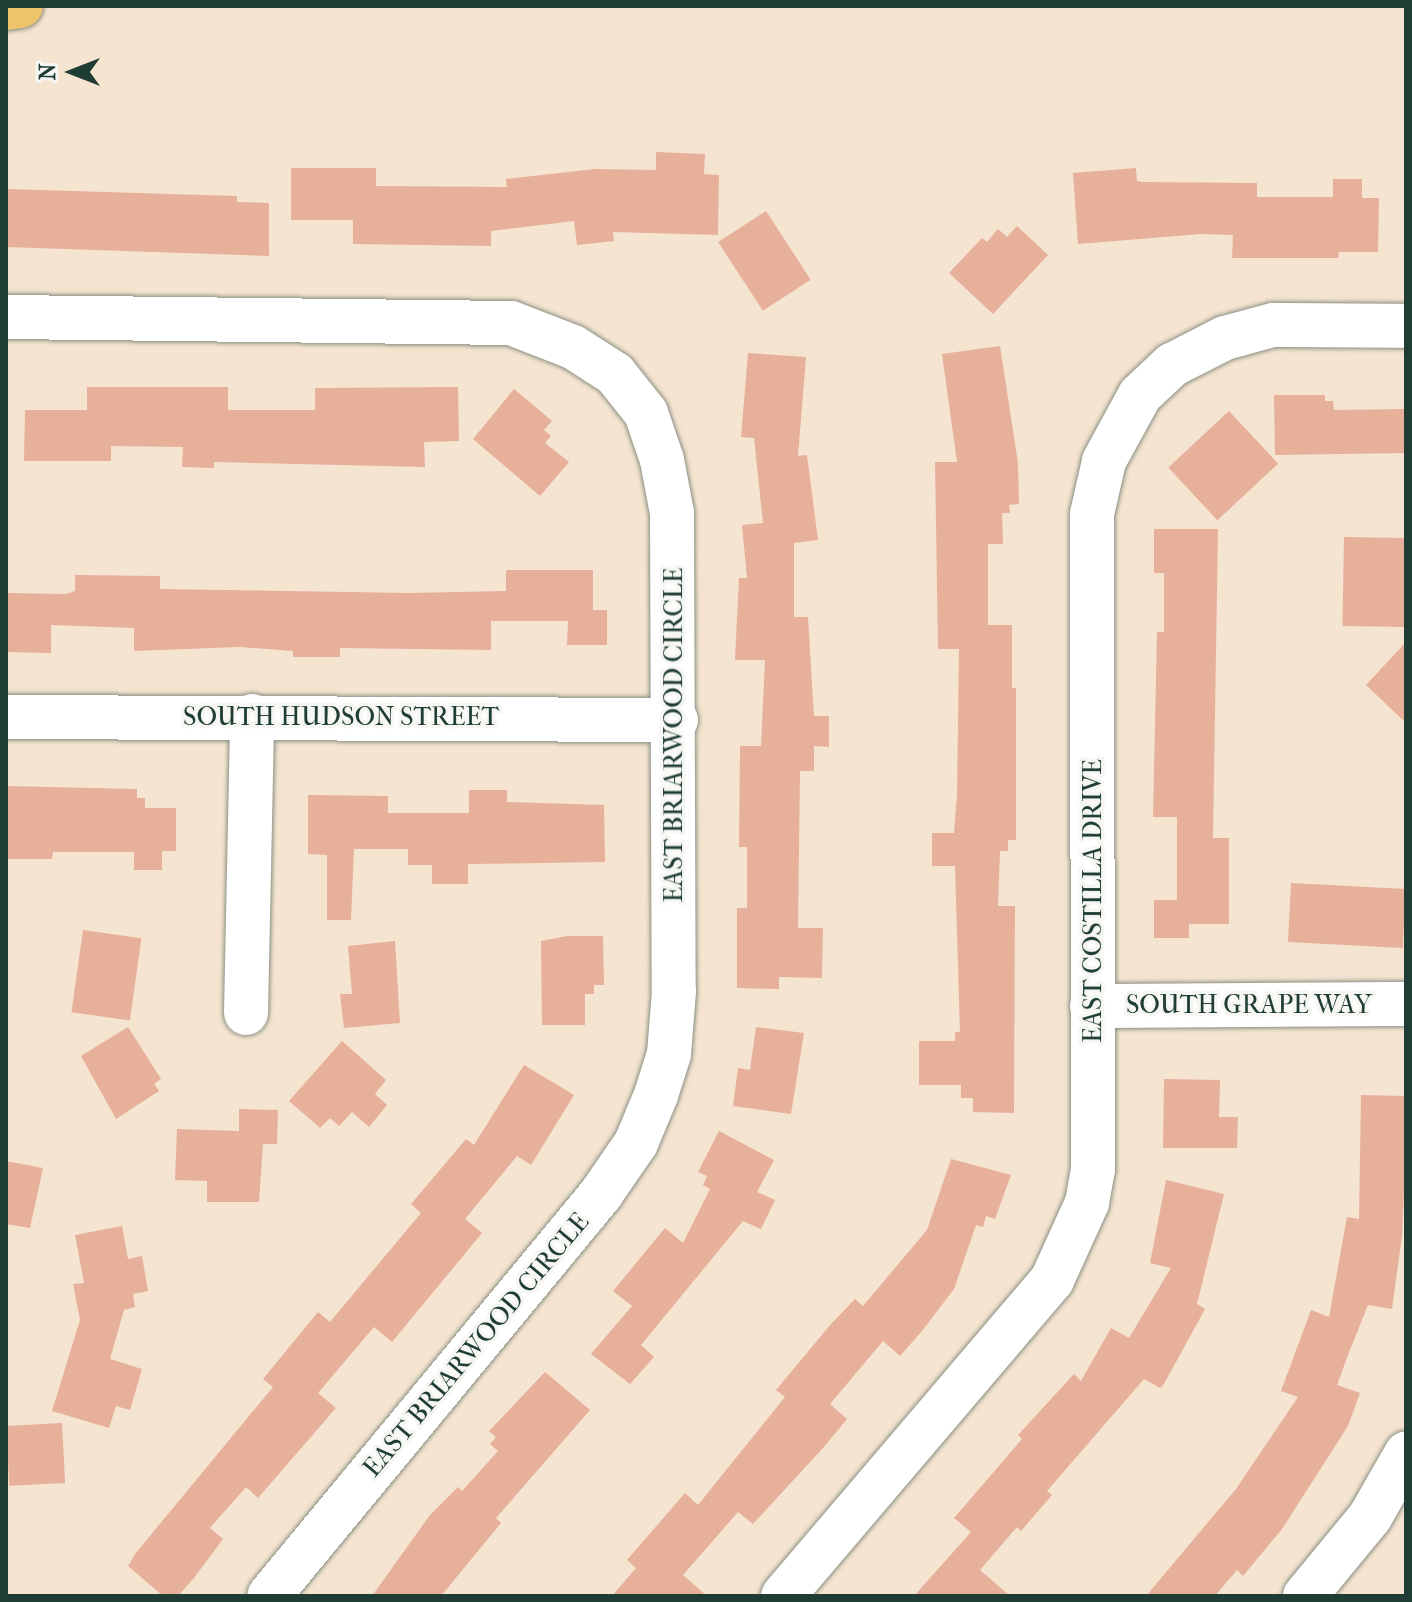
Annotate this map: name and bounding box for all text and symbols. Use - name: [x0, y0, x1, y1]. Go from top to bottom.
- north arrow: [32, 32, 112, 112]
- text: N: [35, 64, 61, 80]
- street label: EAST BRIARWOOD CIRCLE: [658, 567, 690, 903]
- street label: SOUTH HUDSON STREET: [183, 701, 499, 733]
- street label: EAST COSTILLA DRIVE: [1077, 759, 1109, 1043]
- street label: SOUTH GRAPE WAY: [1126, 989, 1372, 1021]
- street label: EAST BRIARWOOD CIRCLE: [356, 1207, 596, 1483]

